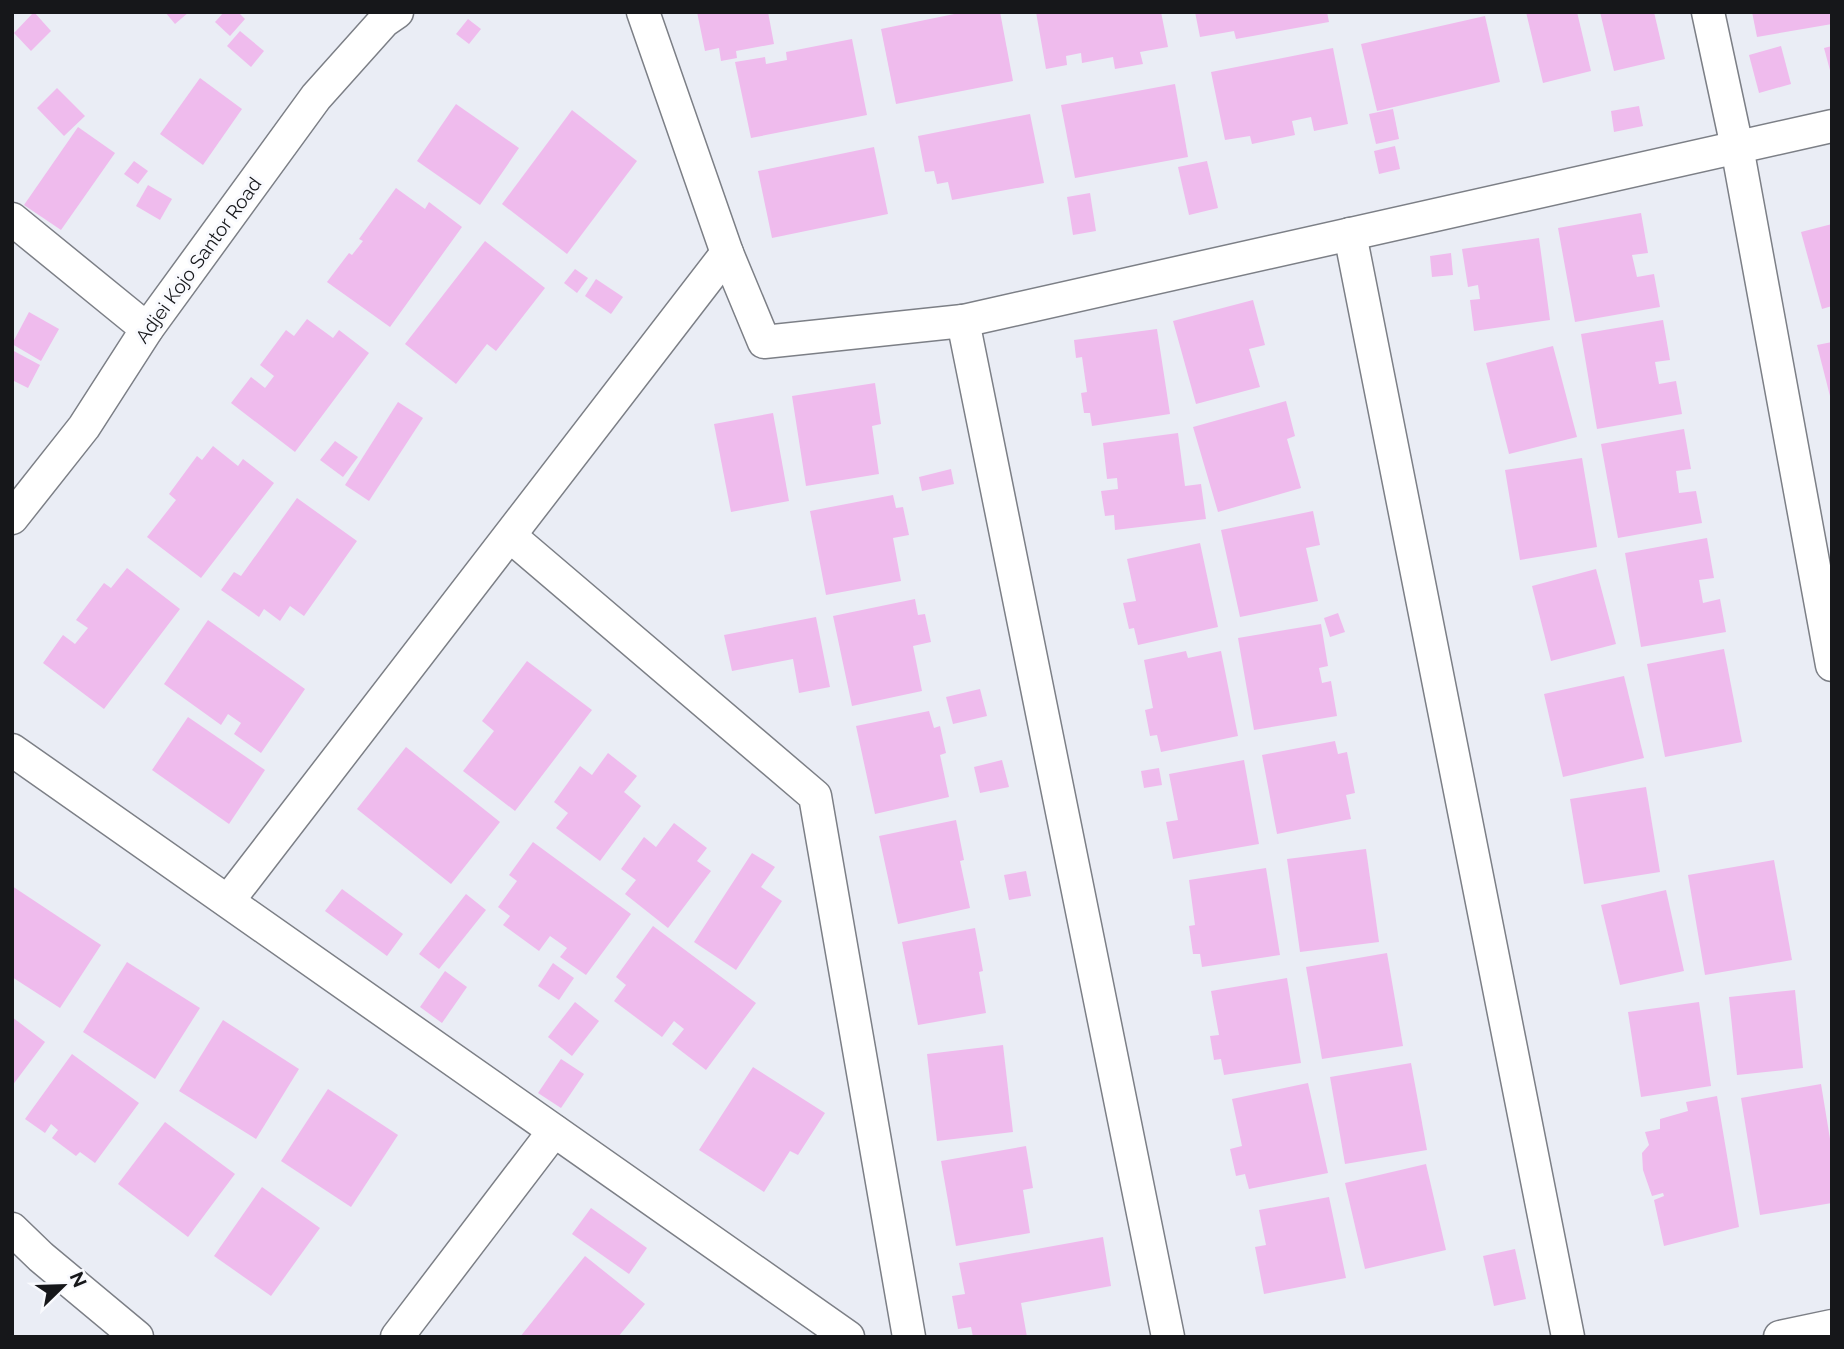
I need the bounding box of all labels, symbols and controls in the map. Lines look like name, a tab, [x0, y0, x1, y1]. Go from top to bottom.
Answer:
street label: Adjei Kojo Santor Road	[131, 173, 265, 347]
north arrow	[28, 1251, 98, 1321]
text: N	[66, 1268, 92, 1290]

